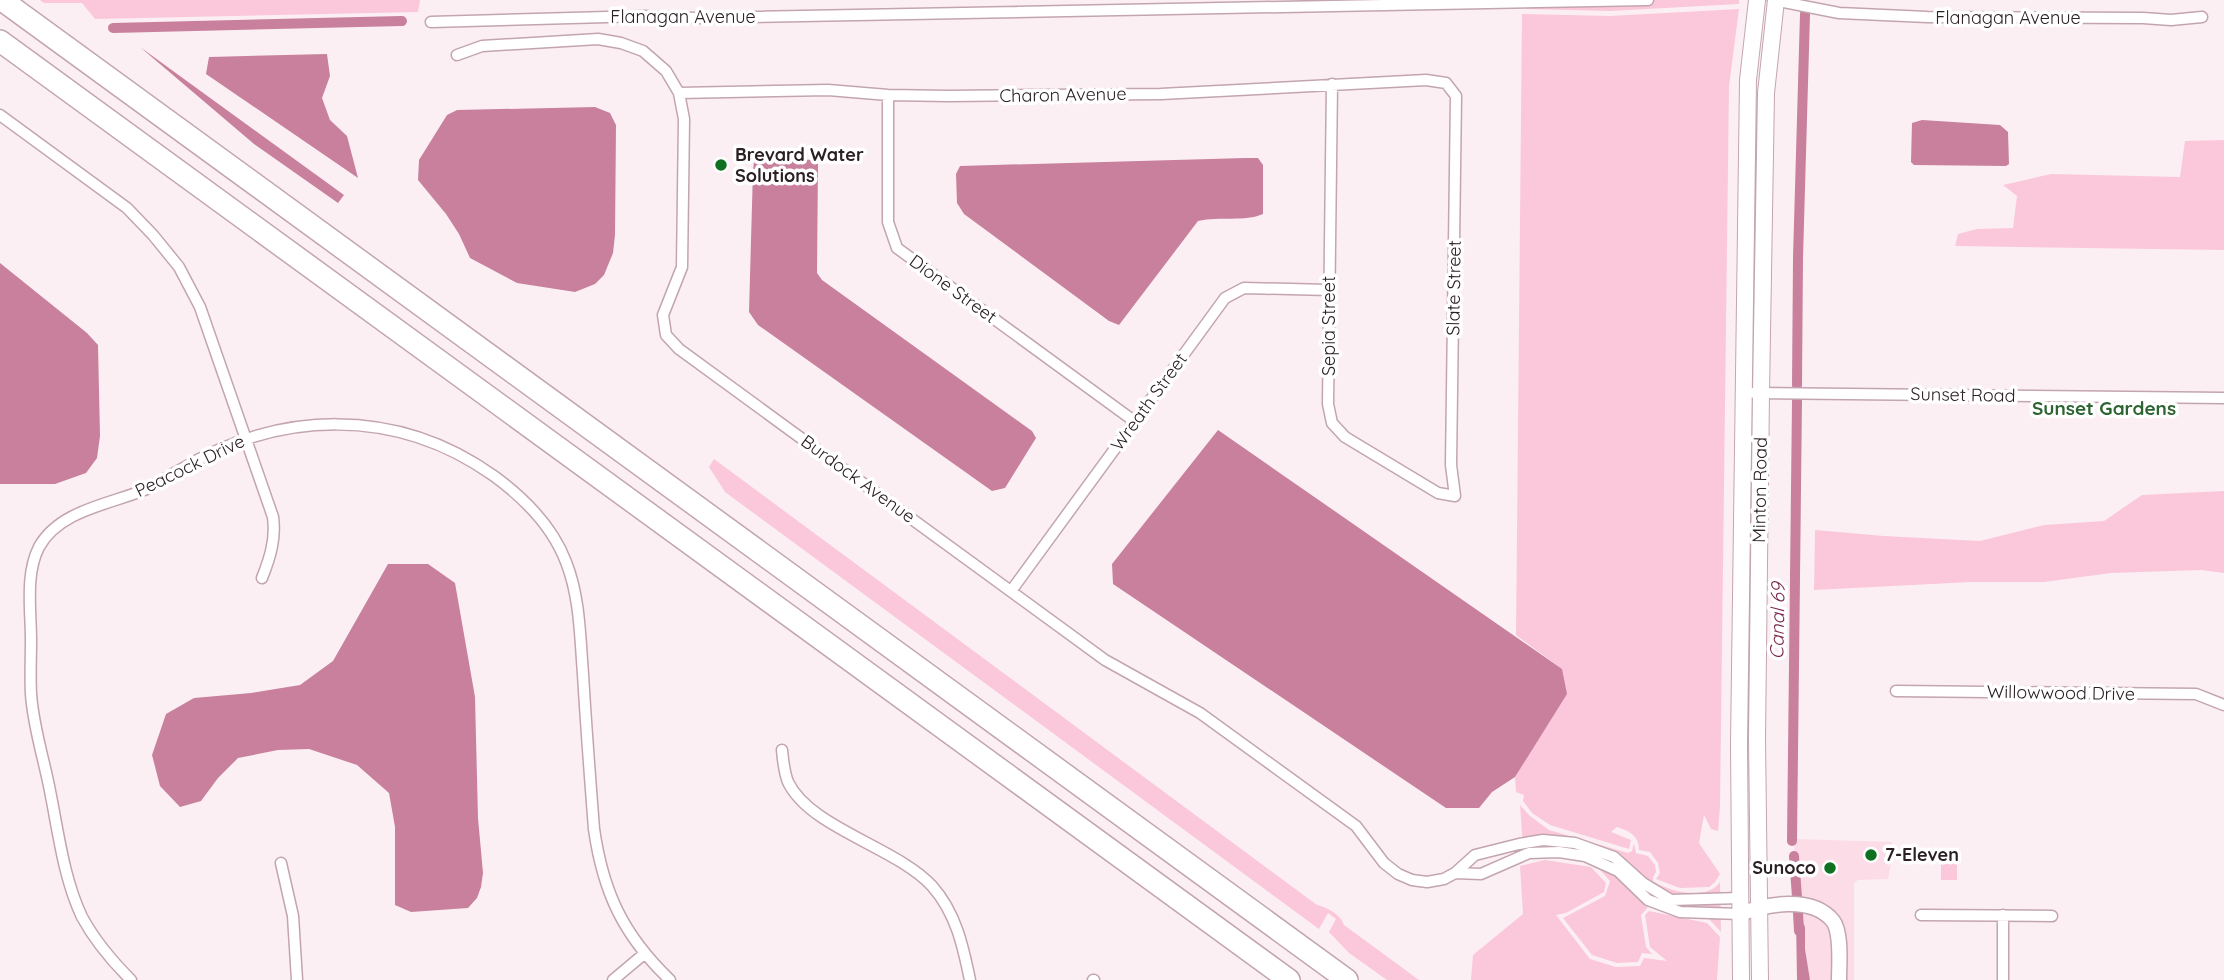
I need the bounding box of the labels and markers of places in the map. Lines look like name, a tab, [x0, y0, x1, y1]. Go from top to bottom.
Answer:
place label: Brevard Water Solutions	[735, 143, 864, 187]
marker: Brevard Water Solutions	[713, 157, 729, 173]
place label: 7-Eleven	[1885, 843, 1959, 866]
marker: 7-Eleven	[1863, 847, 1879, 863]
place label: Sunoco	[1752, 856, 1816, 879]
marker: Sunoco	[1822, 860, 1838, 876]

